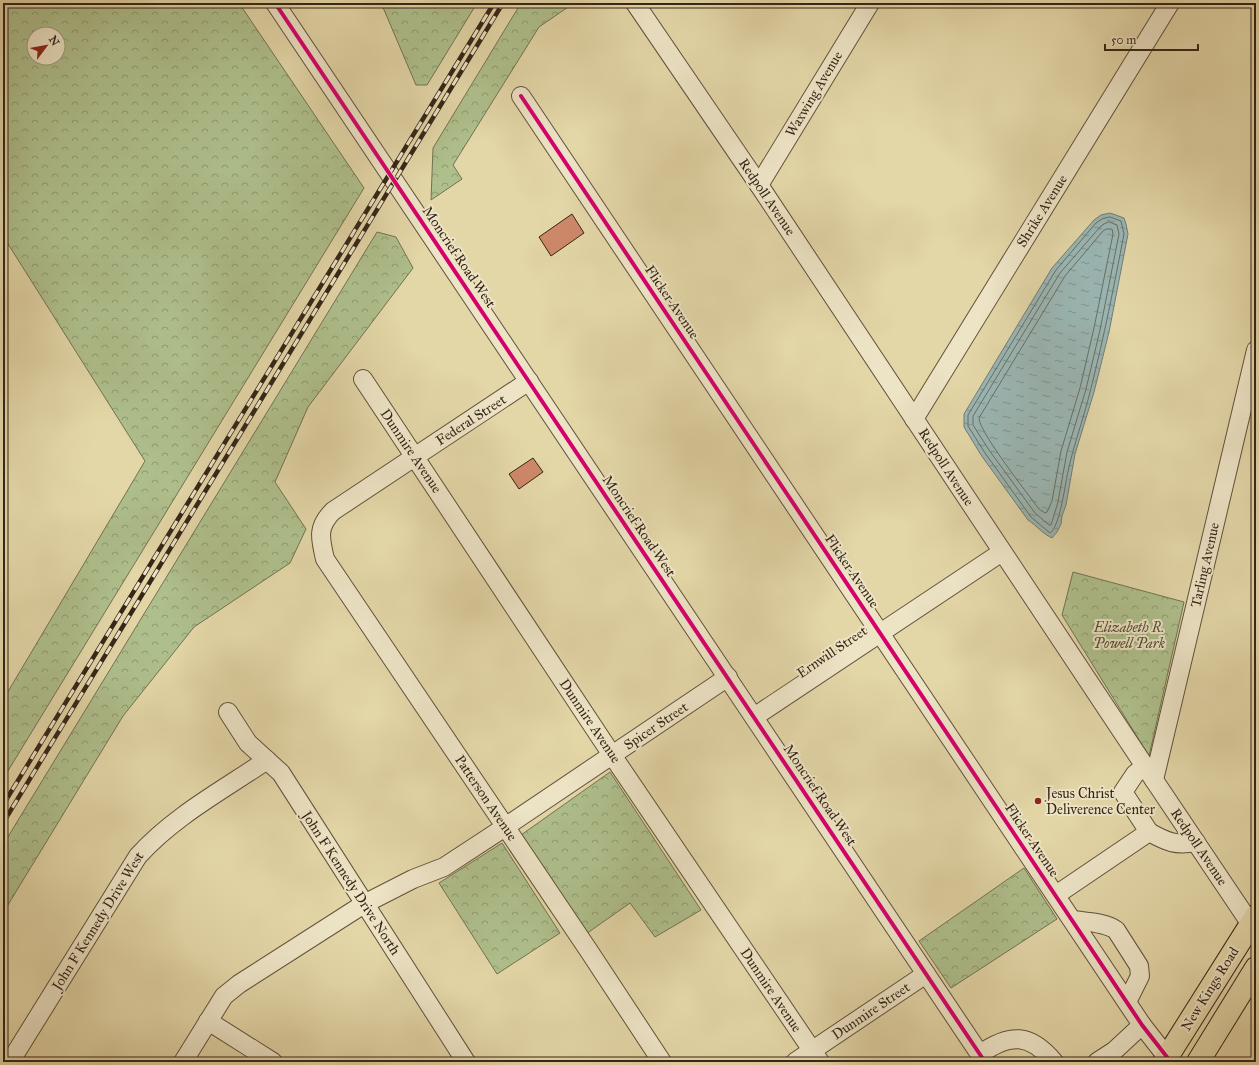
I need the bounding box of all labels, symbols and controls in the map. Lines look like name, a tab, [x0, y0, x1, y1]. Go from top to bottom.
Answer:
north arrow	[26, 26, 66, 66]
scale bar	[1105, 26, 1198, 52]
text: 50 m	[1111, 33, 1136, 47]
text: N	[46, 34, 62, 49]
street label: Waxwing Avenue	[782, 48, 846, 140]
street label: Redpoll Avenue	[735, 155, 799, 239]
street label: Shrike Avenue	[1013, 172, 1071, 250]
street label: Moncrief Road West	[419, 203, 499, 311]
street label: Flicker Avenue	[641, 262, 703, 342]
street label: Federal Street	[433, 391, 509, 449]
street label: Dunmire Avenue	[377, 406, 445, 496]
street label: Redpoll Avenue	[915, 425, 978, 509]
street label: Moncrief Road West	[599, 472, 679, 580]
street label: Tarling Avenue	[1187, 521, 1223, 609]
street label: Flicker Avenue	[821, 531, 883, 611]
park label: Elizabeth R. Powell Park	[1093, 619, 1166, 652]
street label: Ernwill Street	[794, 622, 870, 682]
street label: Dunmire Avenue	[556, 676, 624, 766]
street label: Spicer Street	[621, 698, 691, 754]
street label: Moncrief Road West	[780, 741, 860, 849]
street label: Patterson Avenue	[451, 752, 521, 844]
place label: Jesus Christ Deliverence Center	[1044, 785, 1156, 818]
marker: Jesus Christ Deliverence Center	[1033, 796, 1043, 806]
street label: Flicker Avenue	[1001, 800, 1063, 880]
street label: Redpoll Avenue	[1167, 805, 1231, 889]
street label: John F Kennedy Drive North	[296, 806, 404, 959]
street label: John F Kennedy Drive West	[47, 849, 148, 996]
street label: New Kings Road	[1177, 944, 1243, 1034]
street label: Dunmire Avenue	[737, 945, 805, 1035]
street label: Dunmire Street	[829, 979, 913, 1043]

